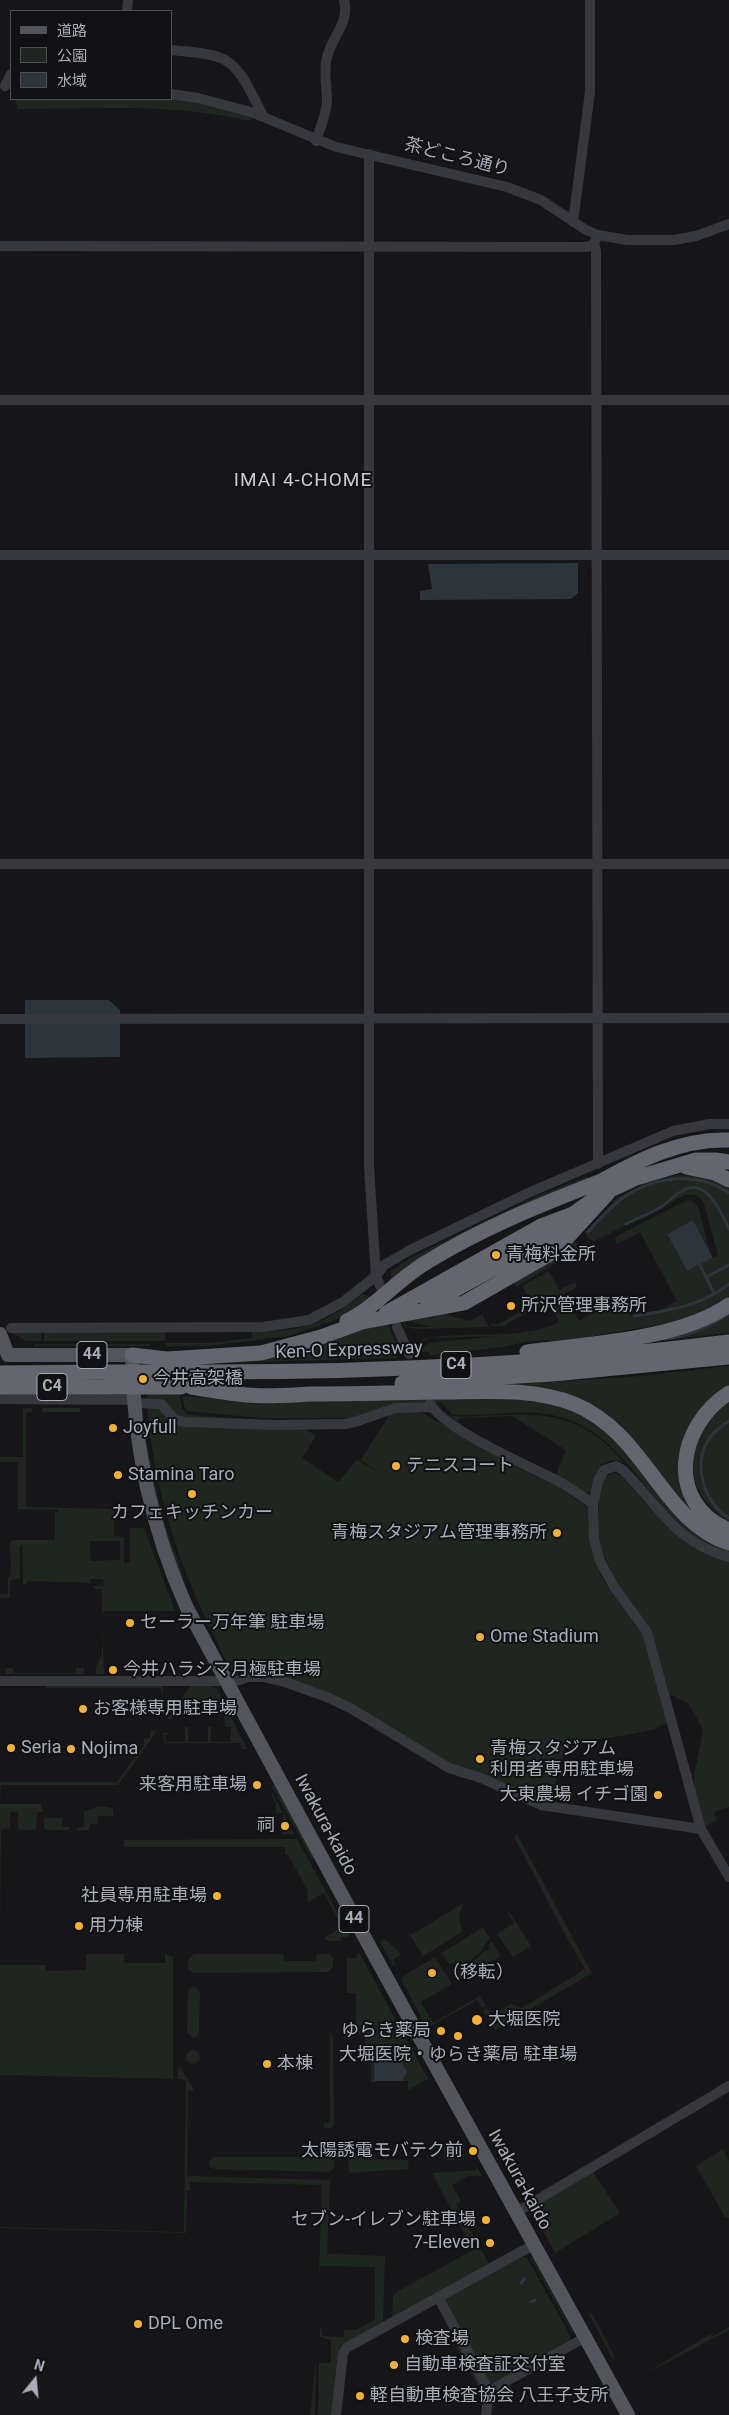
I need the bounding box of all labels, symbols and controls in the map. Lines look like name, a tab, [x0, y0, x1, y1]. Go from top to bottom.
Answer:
legend	[10, 10, 172, 100]
text: 道路	[57, 22, 87, 40]
text: 公園	[57, 47, 87, 65]
text: 水域	[57, 72, 87, 90]
street label: 茶どころ通り	[402, 134, 512, 182]
district label: IMAI 4-CHOME	[232, 470, 374, 492]
place label: 青梅料金所	[506, 1244, 596, 1266]
marker: 青梅料金所	[490, 1249, 502, 1261]
place label: 所沢管理事務所	[521, 1295, 647, 1317]
marker: 所沢管理事務所	[505, 1300, 517, 1312]
street label: Ken-O Expressway	[275, 1338, 423, 1364]
road number: 44	[77, 1342, 107, 1368]
road number: C4	[441, 1352, 471, 1378]
place label: 今井高架橋	[153, 1368, 243, 1390]
marker: 今井高架橋	[137, 1373, 149, 1385]
road number: C4	[37, 1374, 67, 1400]
place label: Joyfull	[123, 1417, 177, 1439]
marker: Joyfull	[107, 1422, 119, 1434]
place label: テニスコート	[406, 1455, 514, 1477]
marker: テニスコート	[390, 1460, 402, 1472]
place label: Stamina Taro	[128, 1464, 234, 1486]
marker: Stamina Taro	[112, 1469, 124, 1481]
marker: カフェキッチンカー	[186, 1488, 198, 1500]
place label: カフェキッチンカー	[111, 1502, 273, 1524]
place label: 青梅スタジアム管理事務所	[331, 1522, 547, 1544]
marker: 青梅スタジアム管理事務所	[551, 1527, 563, 1539]
place label: セーラー万年筆 駐車場	[140, 1612, 324, 1634]
marker: セーラー万年筆 駐車場	[124, 1617, 136, 1629]
place label: Ome Stadium	[490, 1626, 599, 1648]
marker: Ome Stadium	[474, 1631, 486, 1643]
place label: 今井ハラシマ月極駐車場	[123, 1659, 321, 1681]
marker: 今井ハラシマ月極駐車場	[107, 1664, 119, 1676]
place label: お客様専用駐車場	[93, 1698, 237, 1720]
marker: お客様専用駐車場	[77, 1703, 89, 1715]
place label: Seria	[21, 1737, 62, 1759]
place label: Nojima	[81, 1738, 138, 1760]
place label: 青梅スタジアム 利用者専用駐車場	[490, 1738, 634, 1780]
marker: Seria	[5, 1742, 17, 1754]
marker: Nojima	[65, 1743, 77, 1755]
marker: 青梅スタジアム 利用者専用駐車場	[474, 1753, 486, 1765]
street label: Iwakura-kaido	[289, 1771, 361, 1879]
place label: 来客用駐車場	[139, 1774, 247, 1796]
marker: 来客用駐車場	[251, 1779, 263, 1791]
place label: 大東農場 イチゴ園	[500, 1784, 648, 1806]
marker: 大東農場 イチゴ園	[652, 1789, 664, 1801]
place label: 祠	[257, 1815, 275, 1837]
marker: 祠	[279, 1820, 291, 1832]
place label: 社員専用駐車場	[81, 1885, 207, 1907]
marker: 社員専用駐車場	[211, 1890, 223, 1902]
road number: 44	[339, 1906, 369, 1932]
place label: 用力棟	[89, 1915, 143, 1937]
marker: 用力棟	[73, 1920, 85, 1932]
place label: （移転）	[442, 1962, 514, 1984]
marker: （移転）	[426, 1967, 438, 1979]
place label: 大堀医院	[488, 2009, 560, 2031]
marker: 大堀医院	[470, 2013, 484, 2027]
place label: ゆらき薬局	[341, 2020, 431, 2042]
marker: ゆらき薬局	[435, 2025, 447, 2037]
marker: 大堀医院・ゆらき薬局 駐車場	[452, 2030, 464, 2042]
place label: 大堀医院・ゆらき薬局 駐車場	[339, 2044, 577, 2066]
place label: 本棟	[277, 2053, 313, 2075]
marker: 本棟	[261, 2058, 273, 2070]
street label: Iwakura-kaido	[483, 2126, 555, 2234]
place label: 太陽誘電モバテク前	[301, 2140, 463, 2162]
marker: 太陽誘電モバテク前	[467, 2145, 479, 2157]
place label: セブン-イレブン駐車場	[291, 2209, 476, 2231]
marker: セブン-イレブン駐車場	[480, 2214, 492, 2226]
place label: 7-Eleven	[413, 2232, 480, 2254]
marker: 7-Eleven	[484, 2237, 496, 2249]
place label: DPL Ome	[148, 2313, 223, 2335]
marker: DPL Ome	[132, 2318, 144, 2330]
place label: 検査場	[415, 2328, 469, 2350]
marker: 検査場	[399, 2333, 411, 2345]
place label: 自動車検査証交付室	[404, 2354, 566, 2376]
north arrow	[10, 2355, 60, 2405]
text: N	[32, 2357, 46, 2375]
marker: 自動車検査証交付室	[388, 2359, 400, 2371]
place label: 軽自動車検査協会 八王子支所	[370, 2385, 608, 2407]
marker: 軽自動車検査協会 八王子支所	[354, 2390, 366, 2402]

